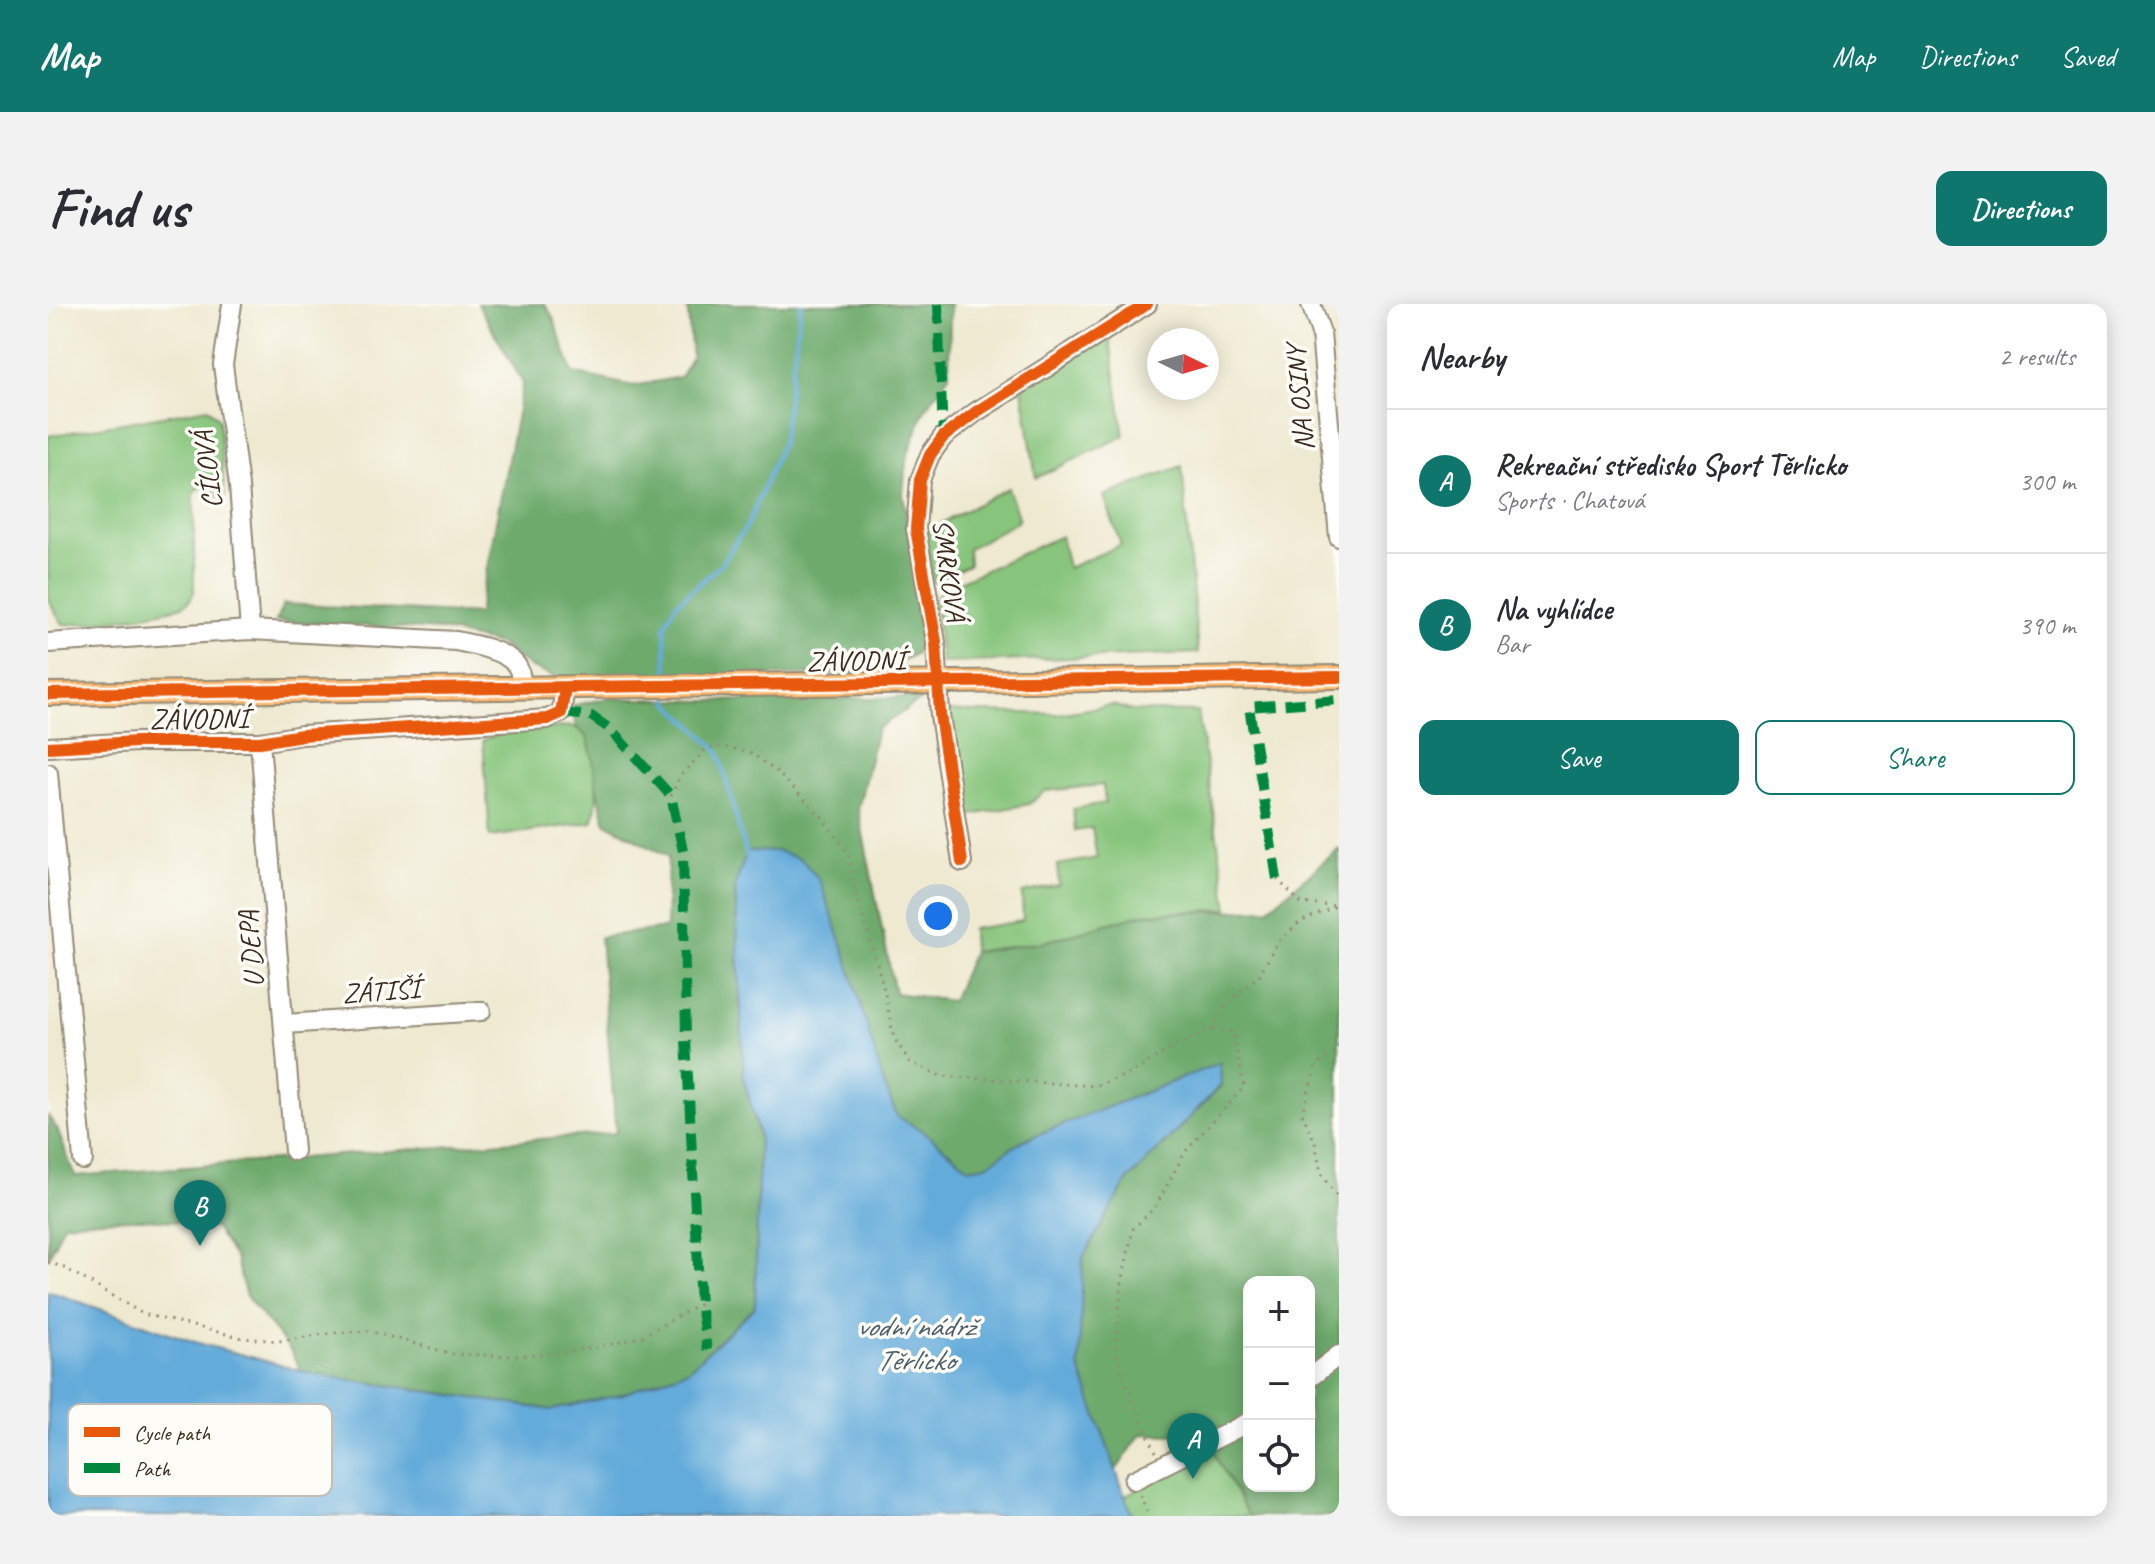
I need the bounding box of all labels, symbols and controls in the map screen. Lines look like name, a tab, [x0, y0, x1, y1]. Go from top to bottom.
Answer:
text: Map	[40, 33, 99, 80]
text: Map	[1832, 39, 1875, 74]
text: Directions	[1919, 39, 2017, 74]
text: Saved	[2061, 39, 2115, 74]
button: Directions	[1936, 171, 2107, 246]
text: Find us	[48, 173, 188, 244]
north arrow	[1147, 328, 1219, 400]
text: Nearby	[1419, 335, 1505, 378]
street label: NA OSINY	[1277, 338, 1322, 452]
text: 2 results	[1999, 340, 2075, 373]
street label: CÍLOVÁ	[185, 426, 230, 510]
text: Rekreační středisko Sport Těrlicko	[1495, 446, 1846, 484]
text: A	[1438, 465, 1452, 498]
text: 300 m	[2019, 465, 2075, 498]
text: Sports · Chatová	[1495, 484, 1644, 517]
street label: SMRKOVÁ	[925, 517, 975, 627]
text: Na vyhlídce	[1495, 590, 1612, 628]
text: B	[1438, 609, 1452, 642]
text: 390 m	[2019, 609, 2075, 642]
text: Bar	[1495, 628, 1529, 661]
street label: ZÁVODNÍ	[806, 642, 911, 679]
street label: ZÁVODNÍ	[150, 701, 254, 736]
button: Save	[1419, 720, 1739, 795]
button: Share	[1755, 720, 2075, 795]
your location	[918, 896, 958, 936]
street label: U DEPA	[230, 908, 271, 989]
street label: ZÁTIŠÍ	[341, 970, 427, 1011]
pin: B	[174, 1180, 226, 1246]
map controls	[1243, 1276, 1315, 1492]
button: +	[1243, 1276, 1315, 1348]
water label: vodní nádrž Těrlicko	[856, 1307, 982, 1379]
button: −	[1243, 1348, 1315, 1420]
legend	[68, 1404, 332, 1496]
pin: A	[1167, 1413, 1219, 1479]
text: Cycle path	[134, 1419, 211, 1447]
button: locate	[1243, 1420, 1315, 1492]
text: Path	[134, 1455, 171, 1483]

